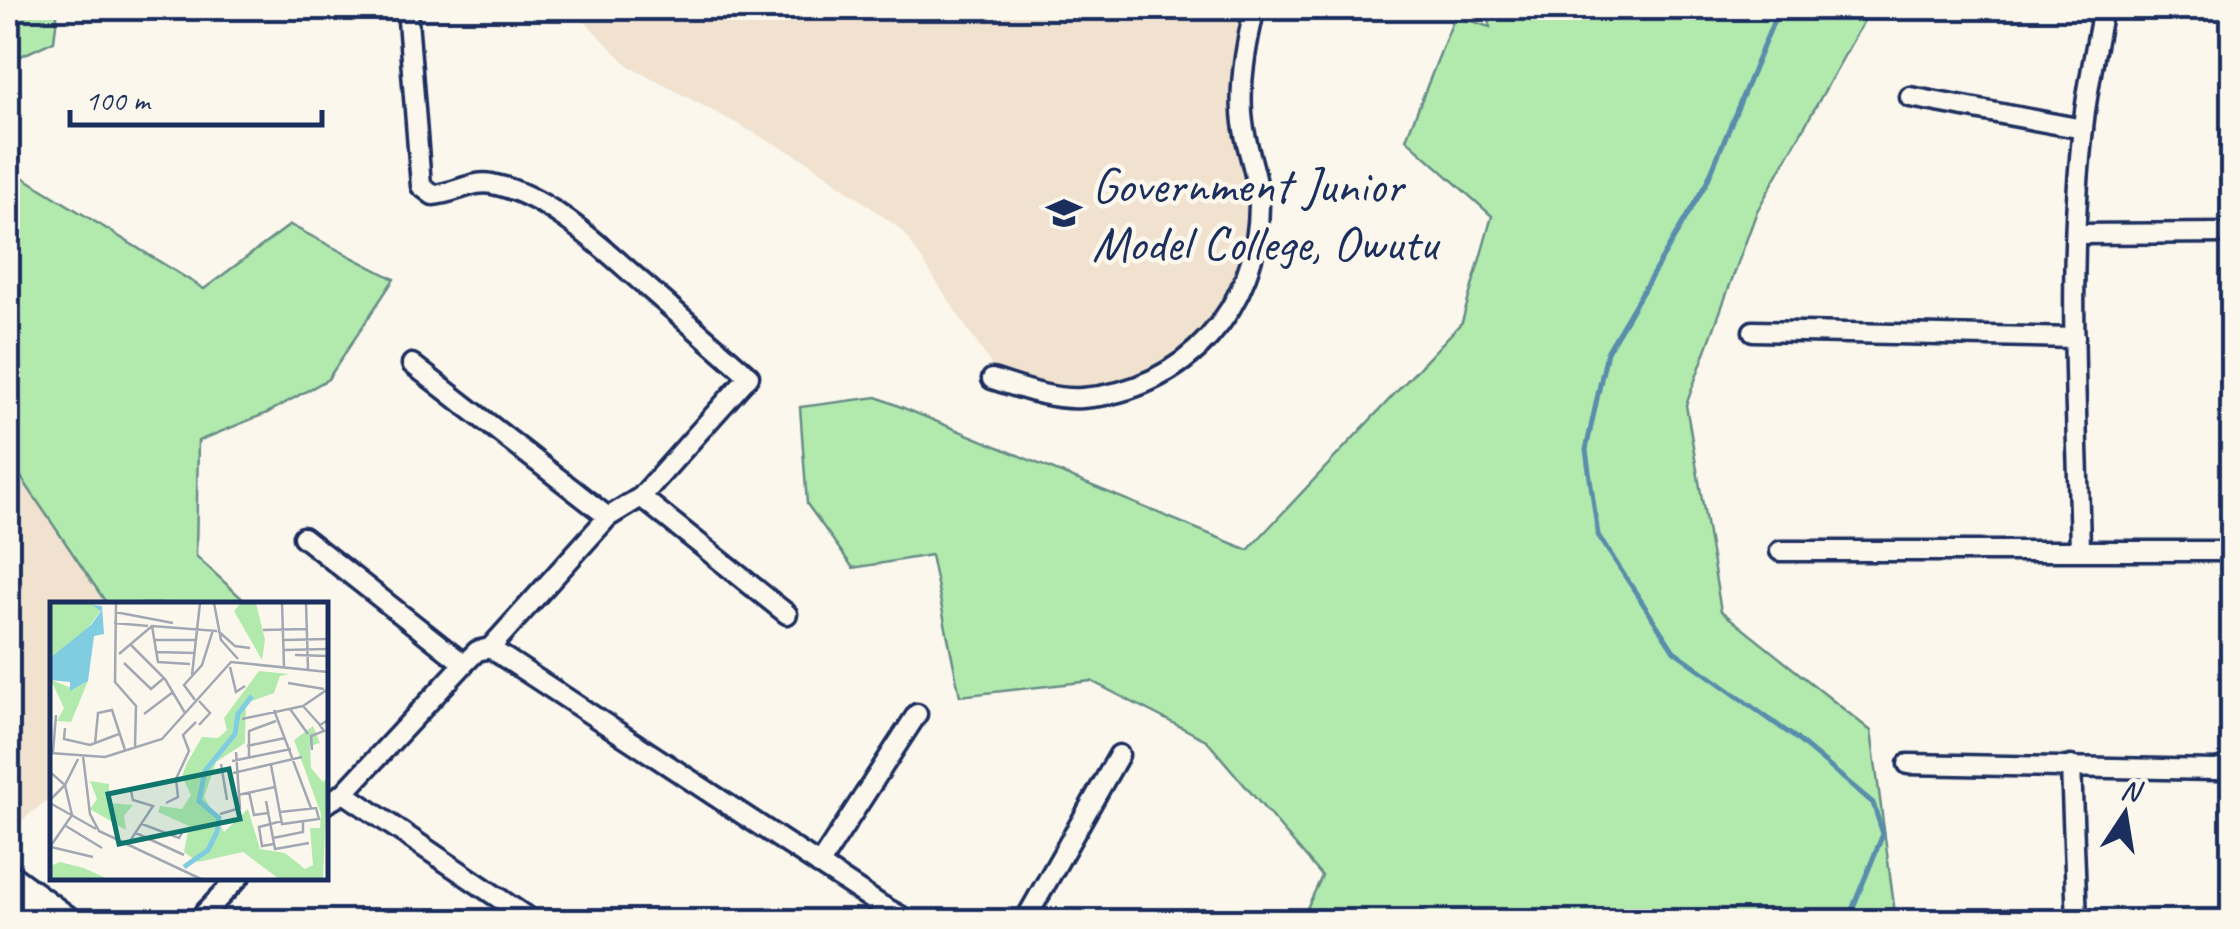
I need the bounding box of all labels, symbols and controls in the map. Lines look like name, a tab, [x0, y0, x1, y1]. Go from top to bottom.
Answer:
scale bar	[70, 65, 322, 127]
text: 100 m	[85, 81, 152, 119]
place label: Government Junior Model College, Owutu	[1092, 154, 1441, 275]
school or university icon: Government Junior Model College, Owutu	[1045, 194, 1083, 232]
inset map	[50, 602, 328, 879]
north arrow	[2075, 764, 2175, 864]
text: N	[2118, 771, 2147, 810]

